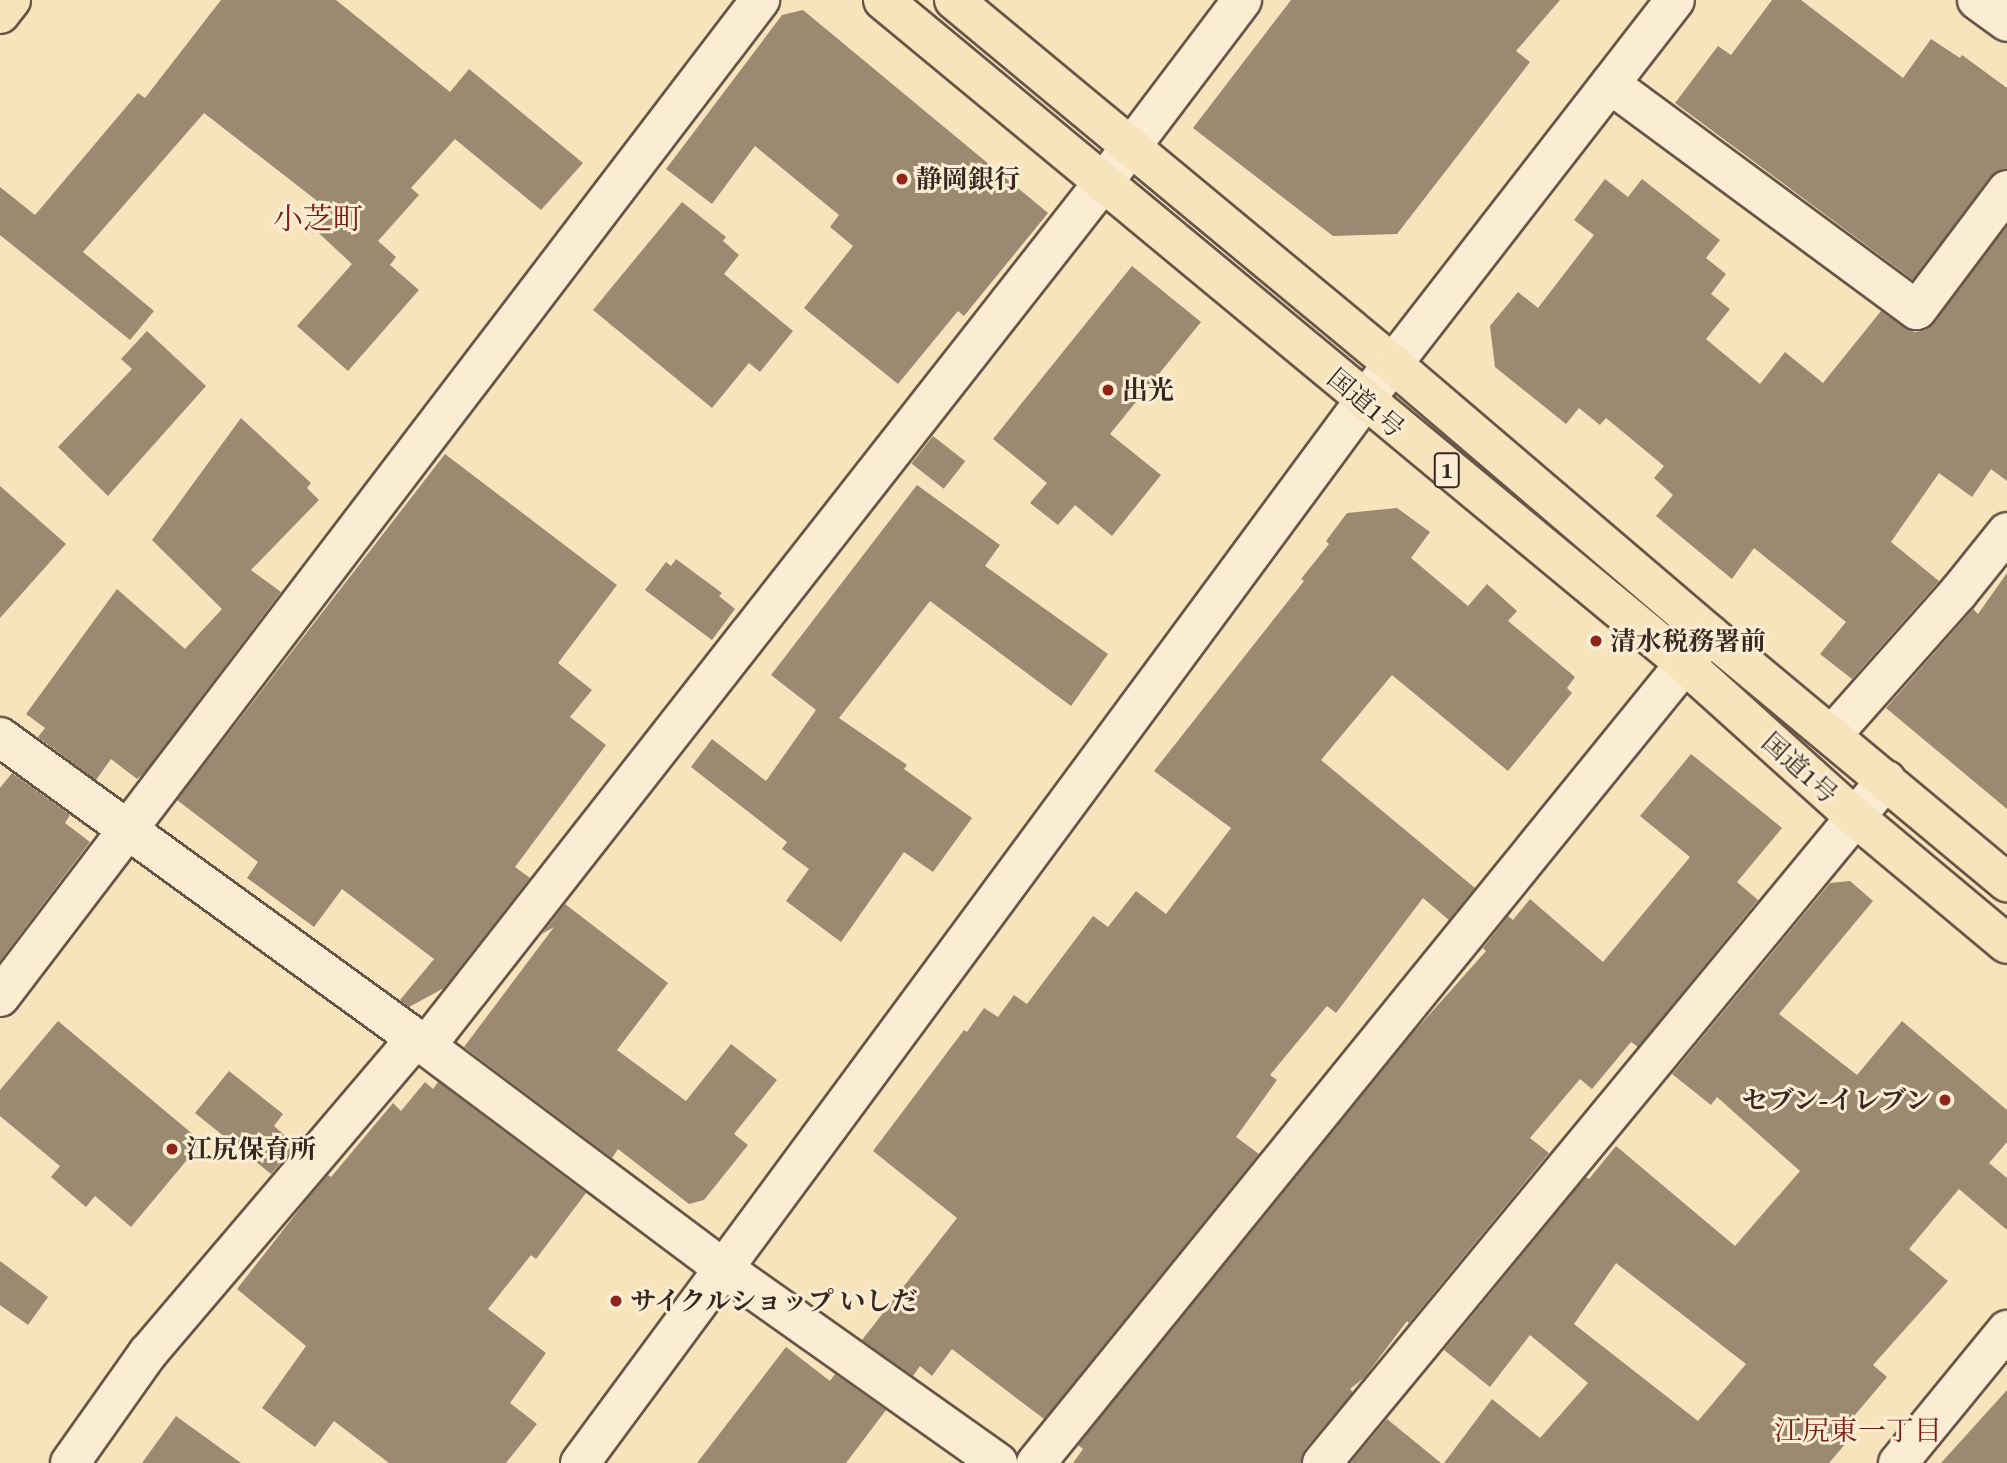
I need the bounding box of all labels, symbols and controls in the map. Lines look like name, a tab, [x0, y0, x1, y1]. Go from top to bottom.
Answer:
place label: 静岡銀行	[916, 163, 1020, 195]
marker: 静岡銀行	[894, 171, 910, 187]
district label: 小芝町	[273, 200, 363, 236]
street label: 国道1号	[1321, 362, 1411, 444]
place label: 出光	[1122, 374, 1174, 406]
marker: 出光	[1100, 382, 1116, 398]
road number: 1	[1433, 449, 1461, 490]
place label: 清水税務署前	[1610, 625, 1766, 657]
marker: 清水税務署前	[1588, 633, 1604, 649]
street label: 国道1号	[1756, 726, 1844, 810]
place label: セブン-イレブン	[1740, 1084, 1931, 1116]
marker: セブン-イレブン	[1937, 1092, 1953, 1108]
place label: 江尻保育所	[186, 1133, 316, 1165]
marker: 江尻保育所	[164, 1141, 180, 1157]
place label: サイクルショップ いしだ	[630, 1285, 922, 1317]
marker: サイクルショップ いしだ	[608, 1293, 624, 1309]
district label: 江尻東一丁目	[1774, 1413, 1942, 1447]

